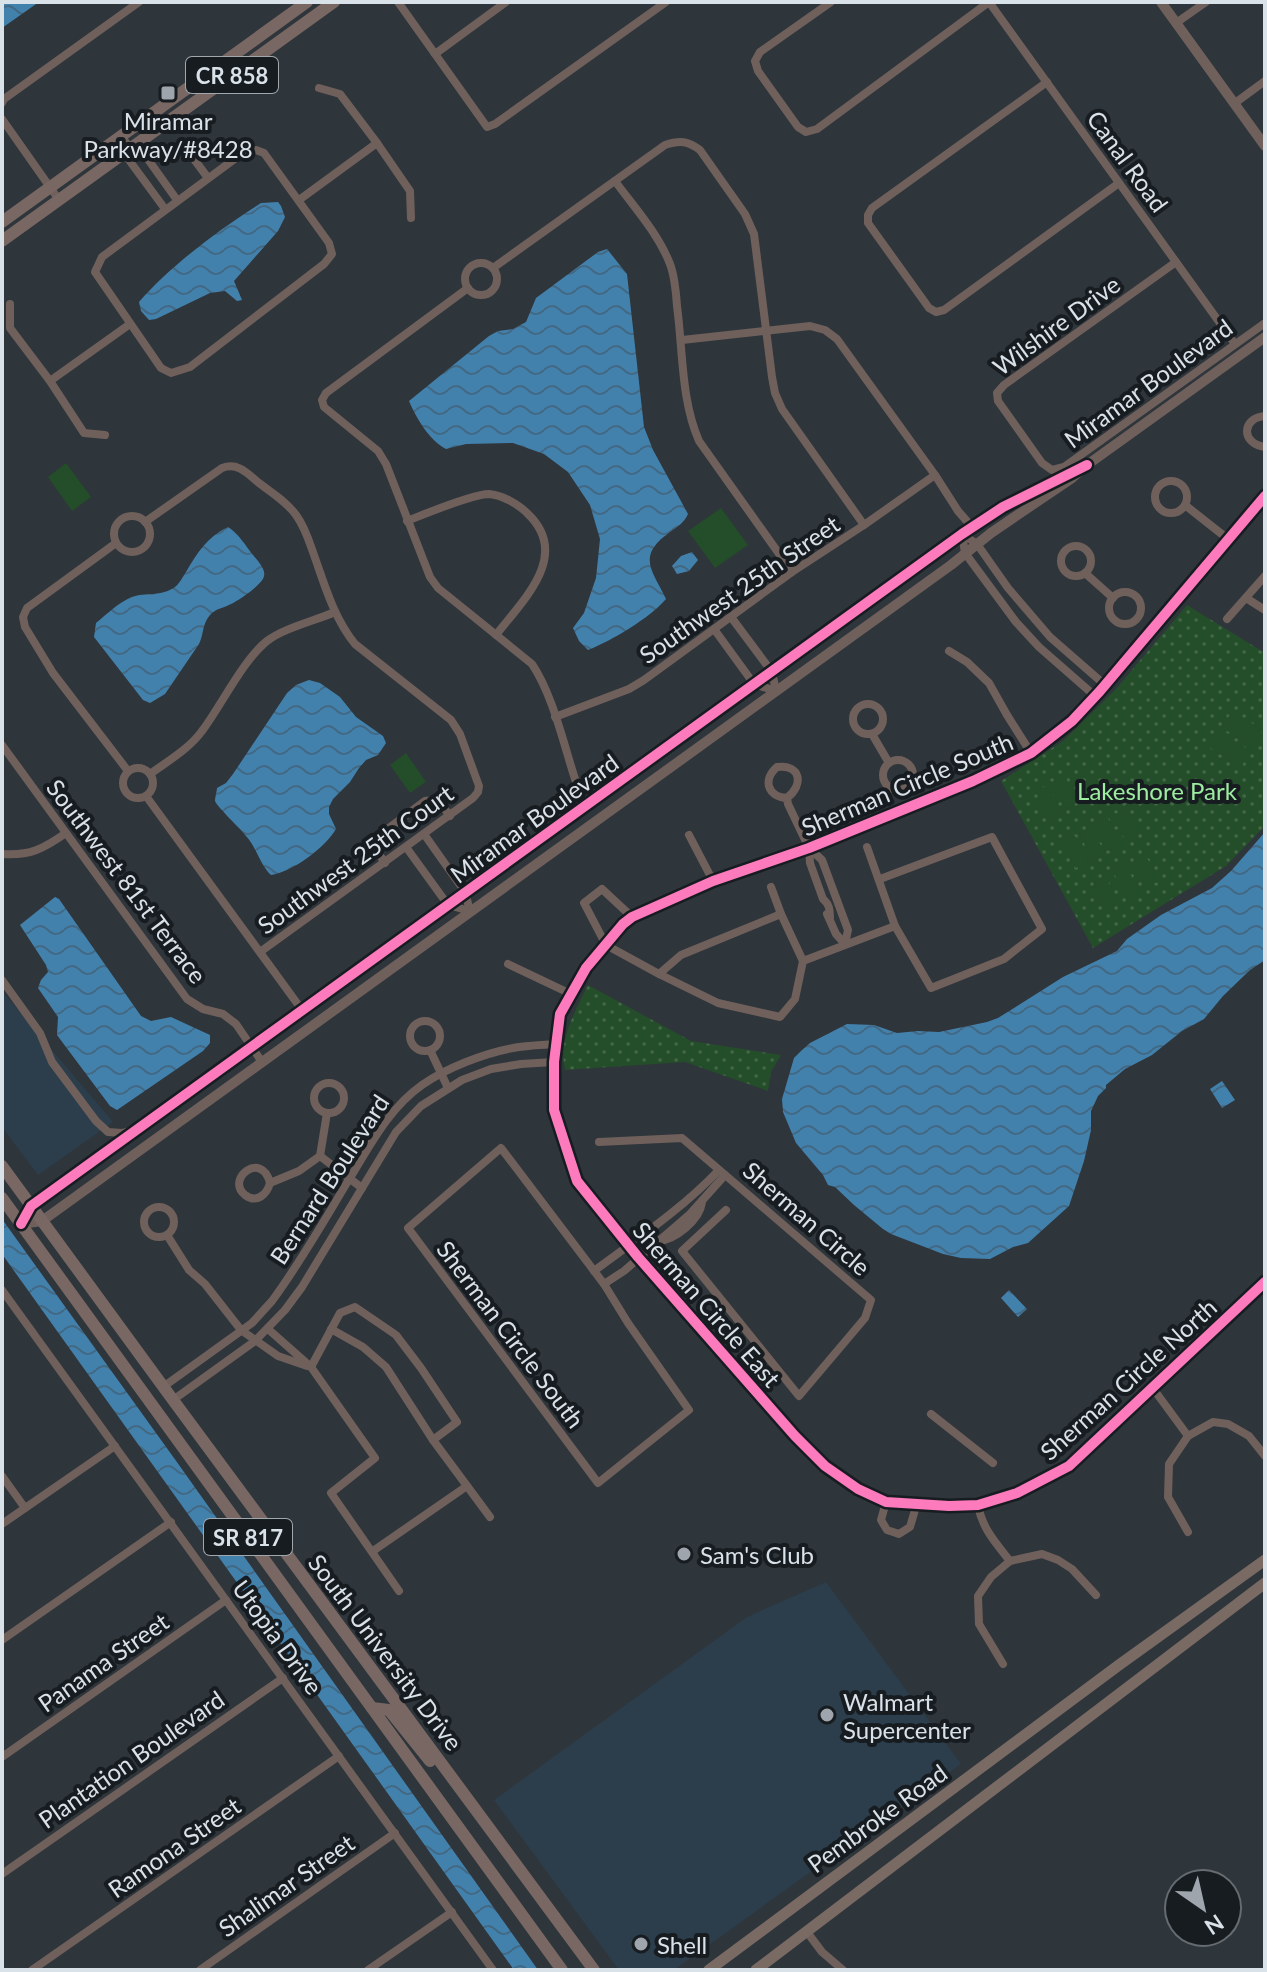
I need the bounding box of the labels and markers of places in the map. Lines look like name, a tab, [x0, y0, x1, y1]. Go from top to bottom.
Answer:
marker: Miramar Parkway/#8428	[159, 84, 177, 102]
place label: Miramar Parkway/#8428	[83, 106, 253, 163]
place label: Sam's Club	[700, 1540, 814, 1569]
marker: Sam's Club	[675, 1545, 693, 1563]
place label: Walmart Supercenter	[843, 1687, 971, 1744]
marker: Walmart Supercenter	[818, 1706, 836, 1724]
place label: Shell	[657, 1930, 707, 1959]
marker: Shell	[632, 1935, 650, 1953]

